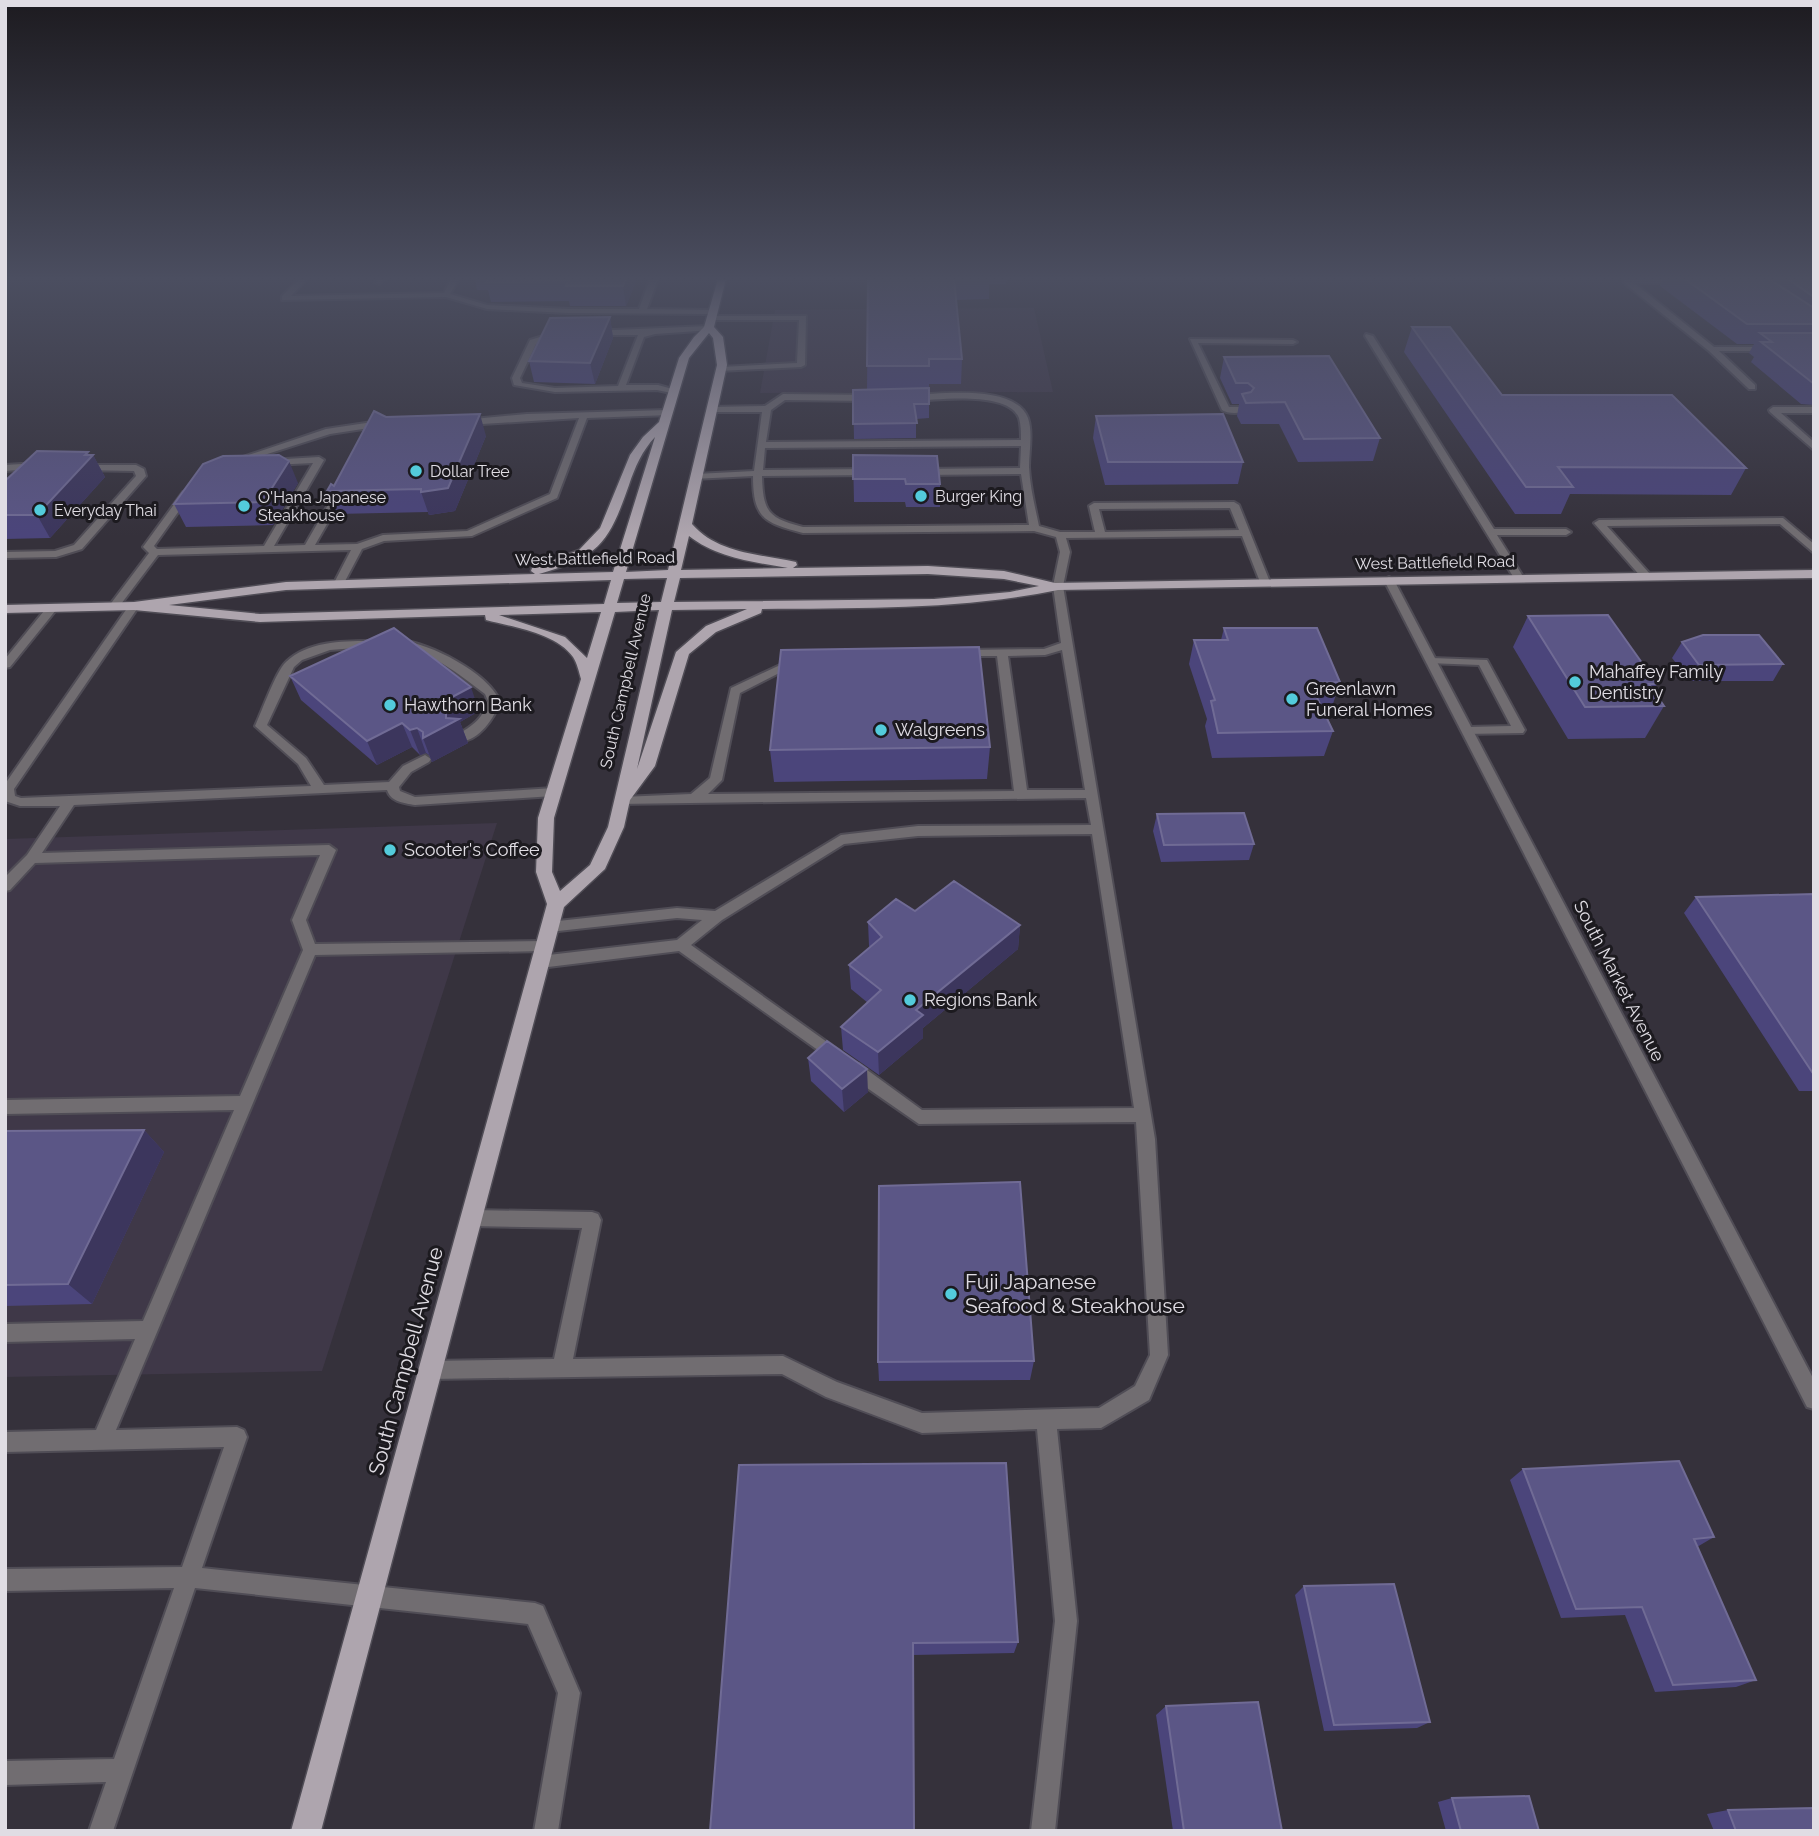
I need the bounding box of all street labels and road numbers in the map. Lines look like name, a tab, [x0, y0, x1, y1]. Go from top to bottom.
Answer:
street label: West Battlefield Road	[515, 548, 675, 569]
street label: West Battlefield Road	[1355, 552, 1515, 573]
street label: South Campbell Avenue	[596, 592, 655, 770]
street label: South Market Avenue	[1570, 897, 1669, 1065]
street label: South Campbell Avenue	[363, 1244, 448, 1478]

